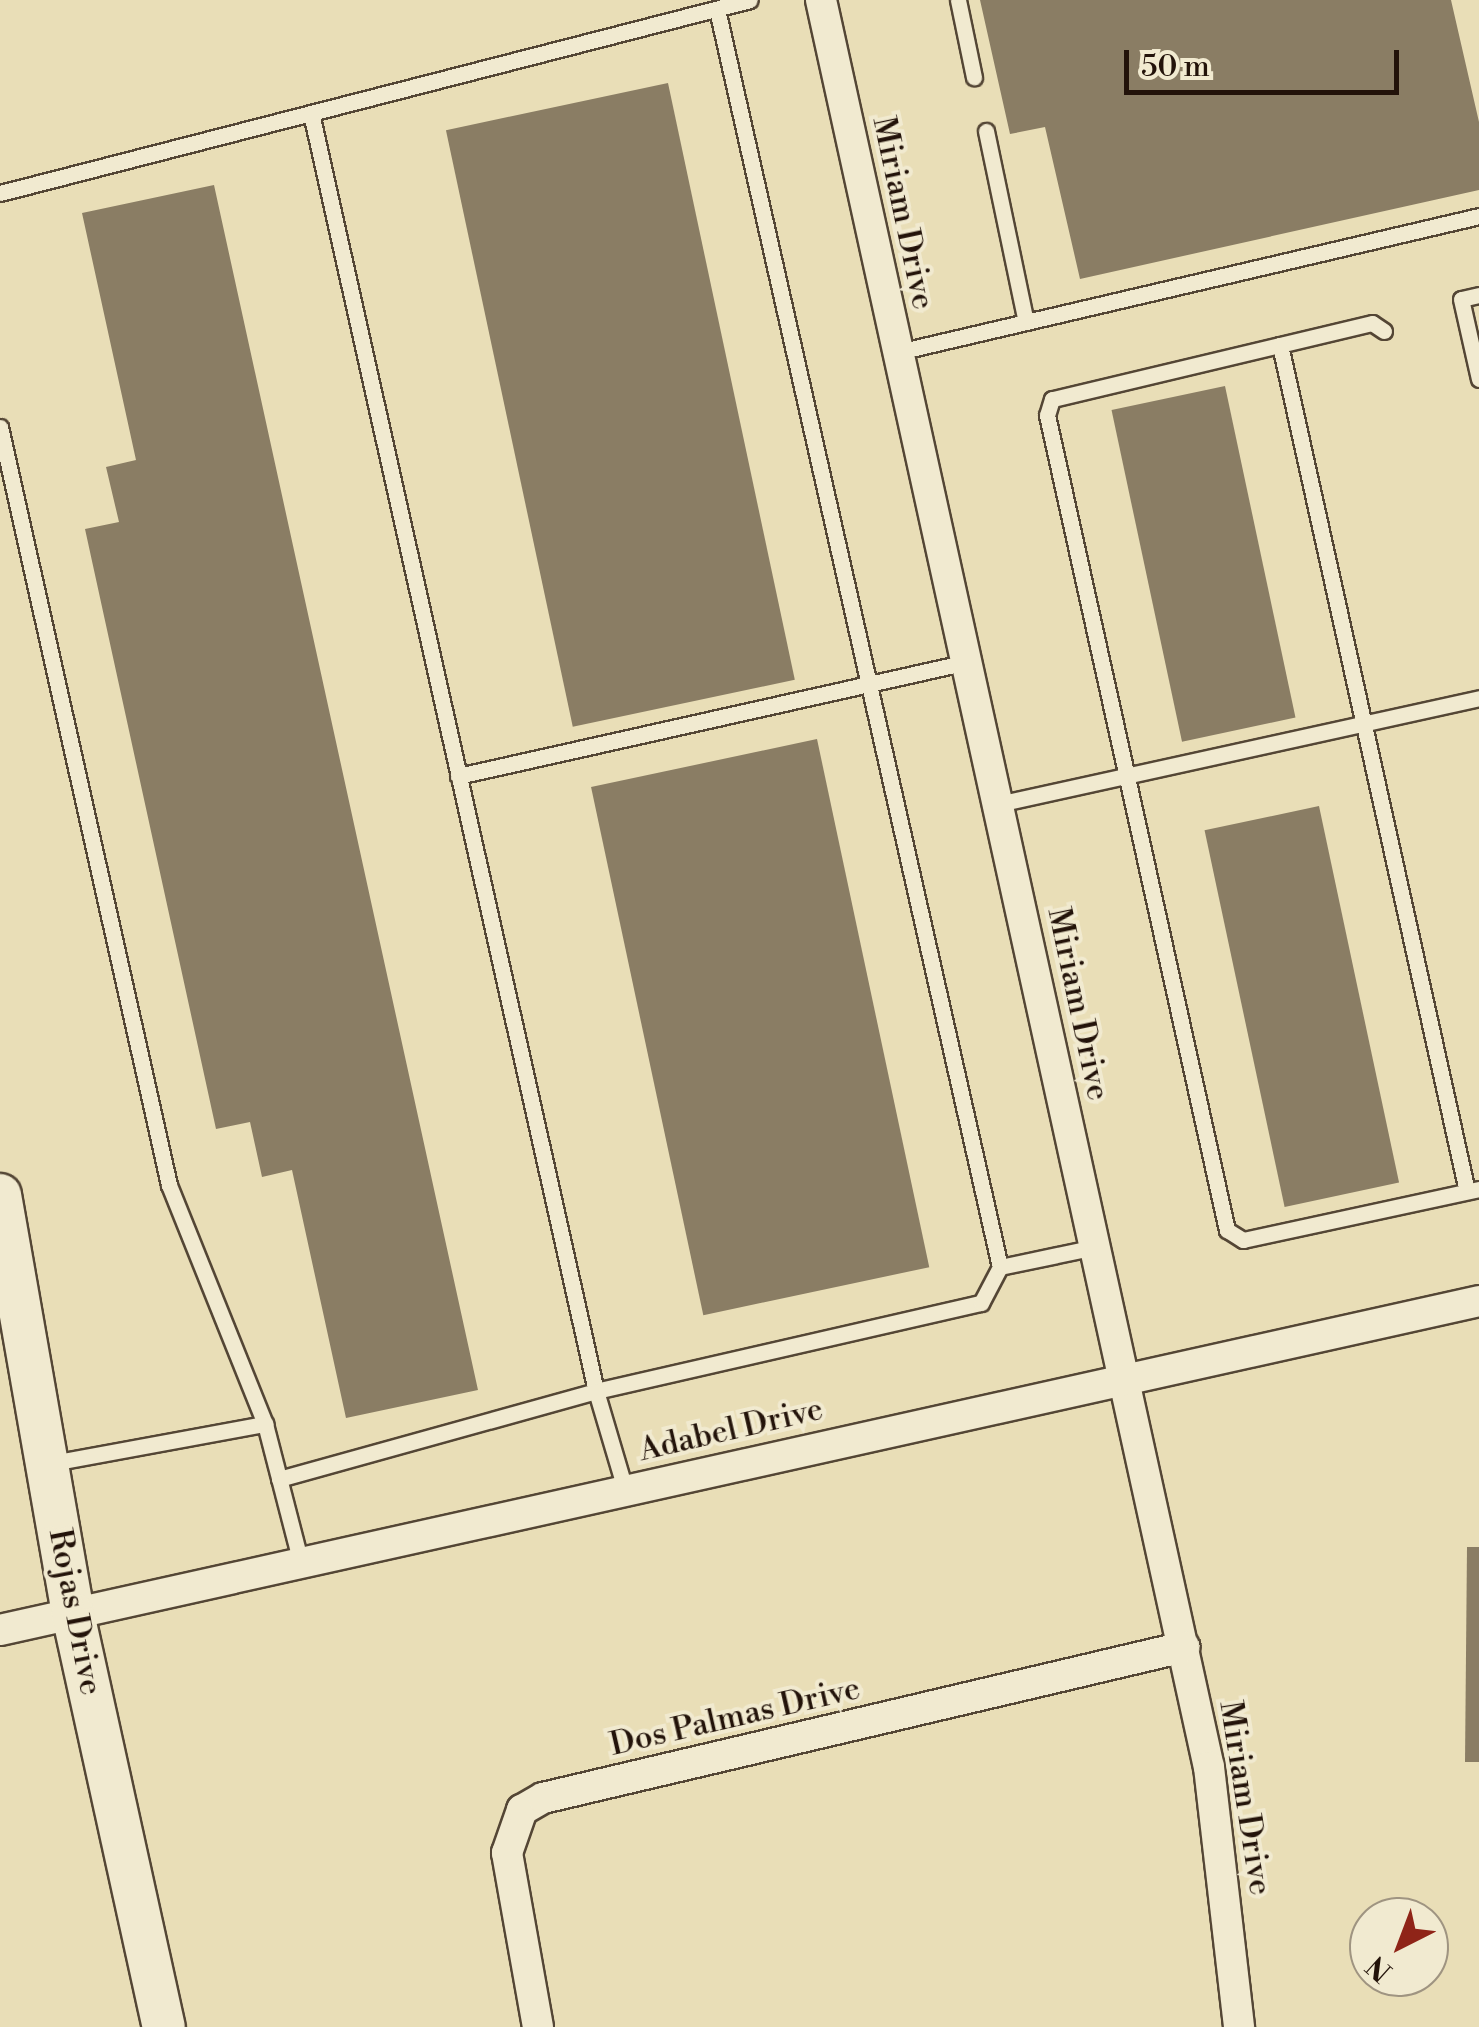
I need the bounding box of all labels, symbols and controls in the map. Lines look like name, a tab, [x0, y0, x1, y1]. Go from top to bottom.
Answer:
scale bar	[1129, 30, 1404, 92]
text: 50 m	[1141, 48, 1210, 86]
street label: Miriam Drive	[864, 113, 942, 313]
street label: Miriam Drive	[1039, 904, 1117, 1104]
street label: Adabel Drive	[635, 1390, 827, 1470]
street label: Rojas Drive	[40, 1526, 110, 1698]
street label: Dos Palmas Drive	[606, 1670, 864, 1764]
street label: Miriam Drive	[1211, 1698, 1279, 1898]
north arrow	[1349, 1897, 1449, 1997]
text: N	[1360, 1948, 1400, 1989]

